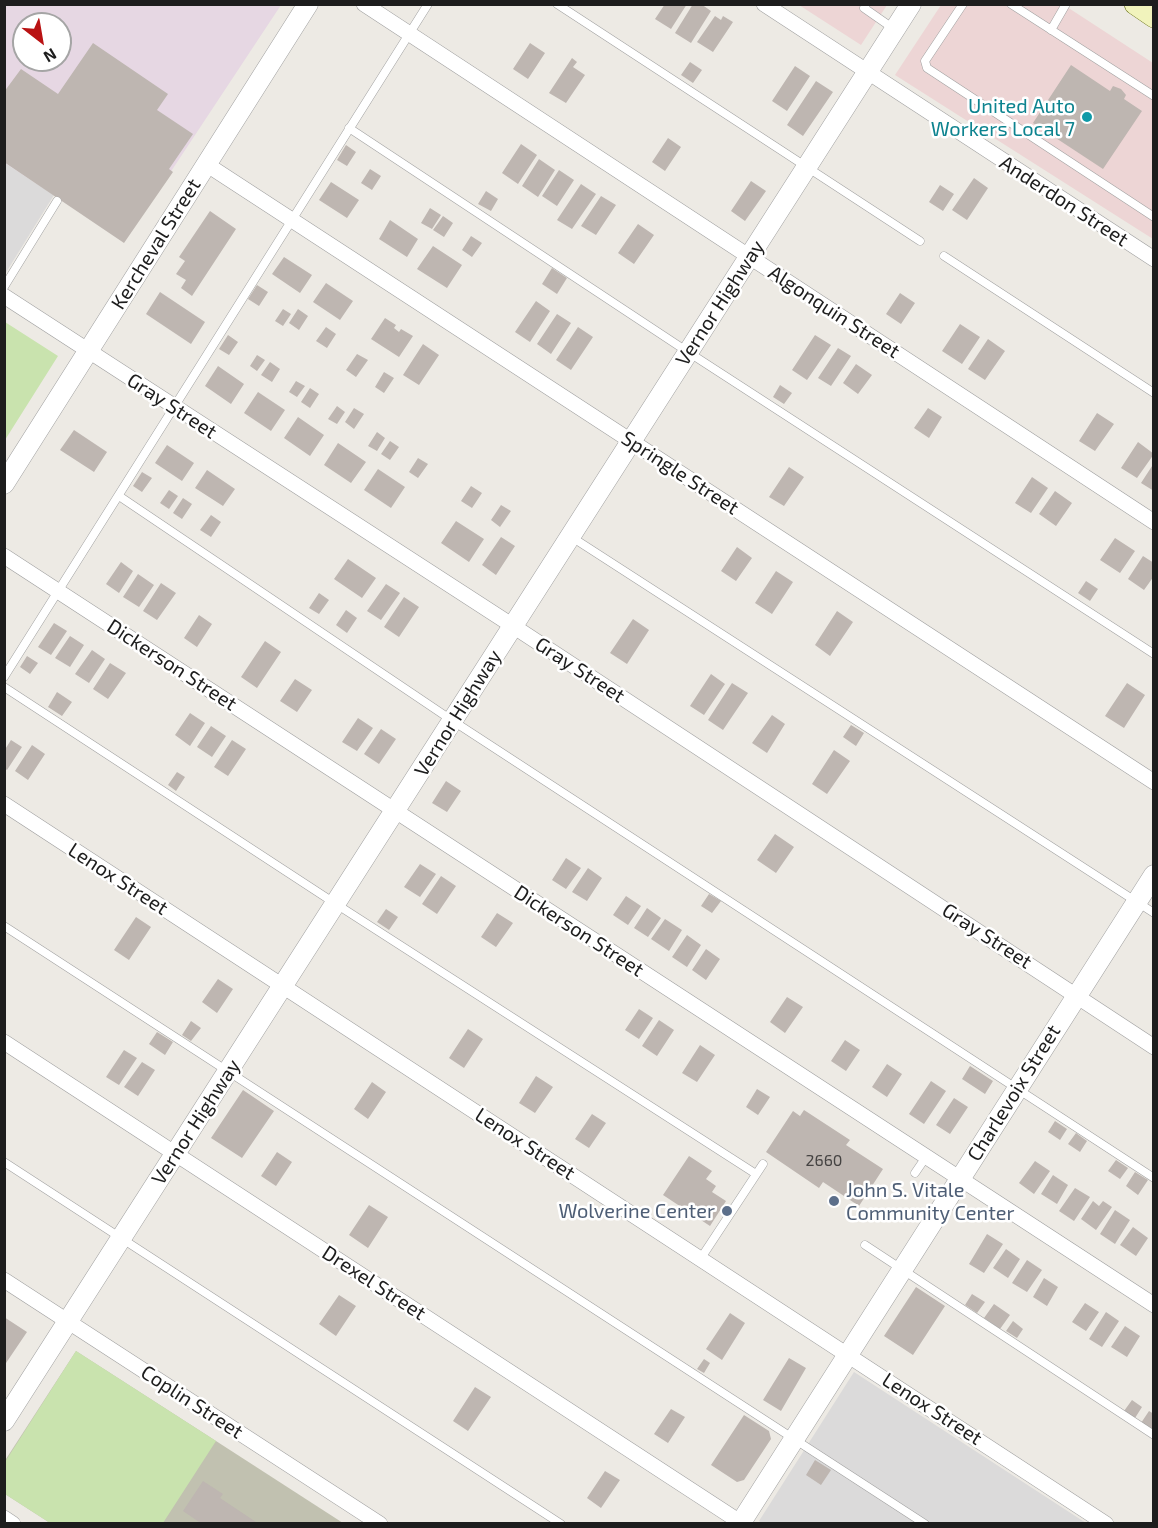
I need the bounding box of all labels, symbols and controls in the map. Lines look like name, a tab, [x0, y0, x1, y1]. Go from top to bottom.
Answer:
north arrow	[12, 12, 72, 72]
text: N	[41, 45, 60, 67]
place label: United Auto Workers Local 7	[931, 94, 1075, 141]
marker: United Auto Workers Local 7	[1080, 110, 1094, 124]
street label: Anderdon Street	[995, 150, 1133, 252]
street label: Kercheval Street	[106, 174, 206, 314]
street label: Vernor Highway	[671, 236, 769, 370]
street label: Algonquin Street	[764, 261, 904, 363]
street label: Gray Street	[123, 368, 221, 444]
street label: Springle Street	[617, 426, 743, 520]
street label: Dickerson Street	[103, 614, 241, 716]
street label: Gray Street	[531, 632, 629, 708]
street label: Vernor Highway	[409, 645, 507, 781]
street label: Lenox Street	[64, 838, 172, 920]
street label: Dickerson Street	[510, 880, 648, 982]
street label: Gray Street	[938, 898, 1036, 974]
street label: Charlevoix Street	[962, 1020, 1066, 1166]
street label: Vernor Highway	[147, 1055, 245, 1189]
street label: Lenox Street	[471, 1103, 579, 1185]
house number: 2660	[806, 1151, 842, 1171]
place label: John S. Vitale Community Center	[846, 1178, 1015, 1225]
marker: John S. Vitale Community Center	[827, 1194, 841, 1208]
place label: Wolverine Center	[558, 1199, 715, 1223]
marker: Wolverine Center	[720, 1204, 734, 1218]
street label: Drexel Street	[318, 1241, 430, 1325]
street label: Coplin Street	[136, 1360, 248, 1444]
street label: Lenox Street	[878, 1368, 986, 1450]

